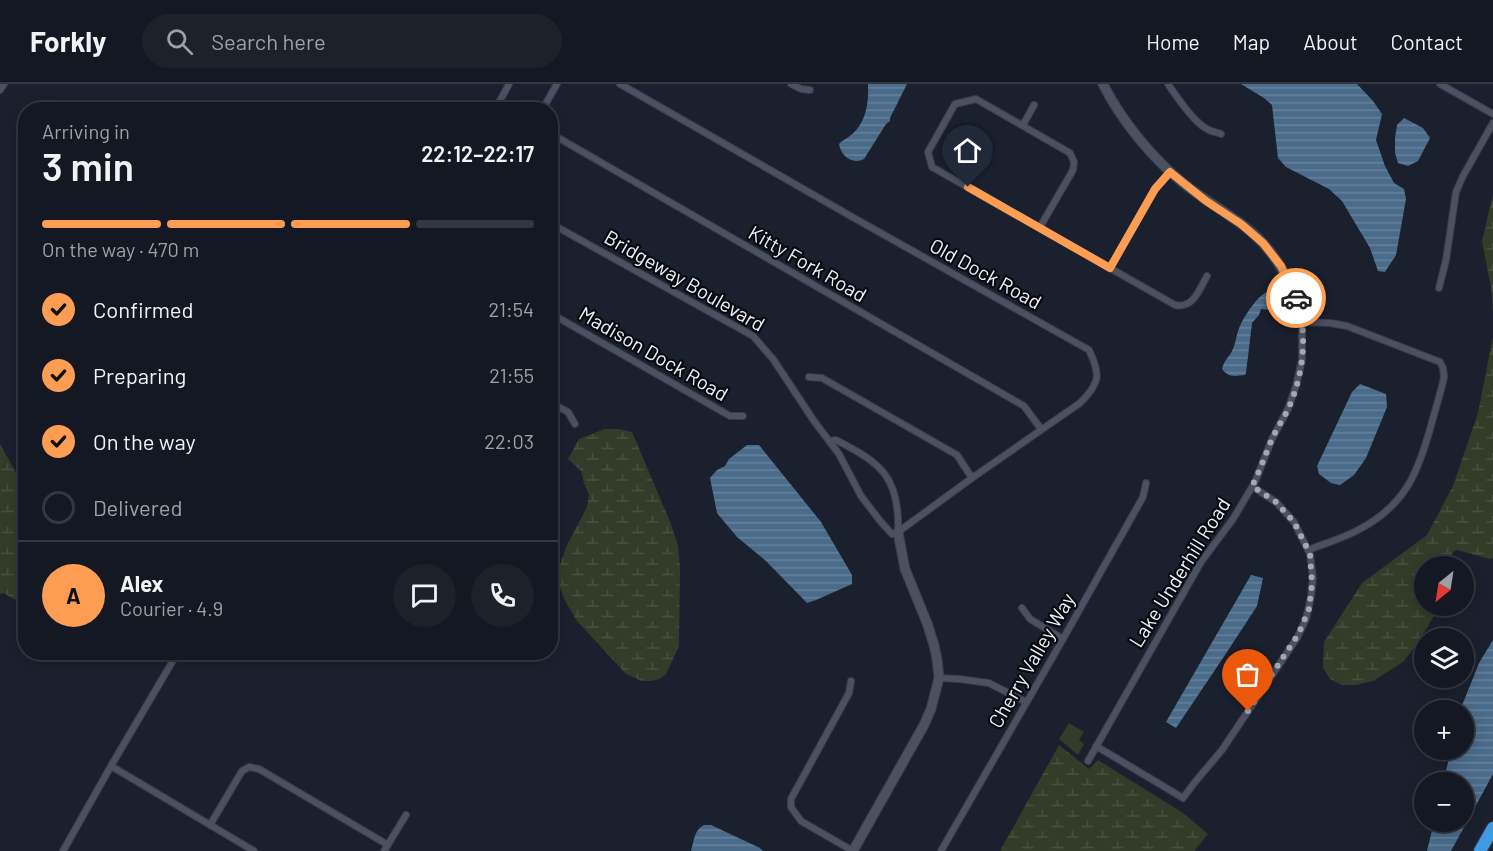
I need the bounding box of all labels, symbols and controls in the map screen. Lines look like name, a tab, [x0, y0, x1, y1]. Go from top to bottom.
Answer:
search box	[142, 14, 562, 68]
text: Forkly	[30, 24, 106, 58]
icon: search	[163, 25, 196, 58]
text: Search here	[211, 28, 326, 54]
text: Home	[1146, 29, 1200, 54]
text: Map	[1233, 29, 1270, 54]
text: About	[1303, 29, 1358, 54]
text: Contact	[1391, 29, 1463, 54]
text: Arriving in	[42, 119, 130, 143]
pin	[942, 125, 993, 187]
icon: home	[951, 134, 984, 167]
text: 22:12–22:17	[421, 140, 534, 166]
text: 3 min	[42, 142, 134, 189]
street label: Kitty Fork Road	[745, 220, 871, 306]
street label: Bridgeway Boulevard	[601, 224, 769, 336]
street label: Old Dock Road	[926, 232, 1046, 314]
text: On the way · 470 m	[42, 237, 199, 261]
courier	[1266, 268, 1326, 328]
icon: car	[1280, 282, 1313, 315]
icon: check	[42, 293, 75, 326]
text: Confirmed	[93, 296, 193, 322]
text: 21:54	[488, 297, 534, 321]
street label: Madison Dock Road	[575, 301, 733, 405]
icon: check	[42, 359, 75, 392]
text: Preparing	[93, 362, 186, 388]
text: 21:55	[489, 363, 534, 387]
icon: check	[42, 425, 75, 458]
text: On the way	[93, 428, 196, 454]
text: 22:03	[484, 429, 534, 453]
street label: Lake Underhill Road	[1123, 493, 1235, 651]
text: Delivered	[93, 494, 182, 520]
north arrow	[1414, 556, 1474, 616]
map controls	[1414, 556, 1474, 832]
button: chat	[393, 564, 456, 627]
button: phone	[471, 564, 534, 627]
text: Alex	[120, 570, 163, 596]
text: A	[66, 582, 81, 608]
street label: Cherry Valley Way	[983, 588, 1079, 732]
text: Courier · 4.9	[120, 596, 223, 620]
button: layers	[1414, 628, 1474, 688]
pin	[1222, 649, 1273, 711]
icon: bag	[1231, 658, 1264, 691]
button: +	[1414, 700, 1474, 760]
button: −	[1414, 772, 1474, 832]

